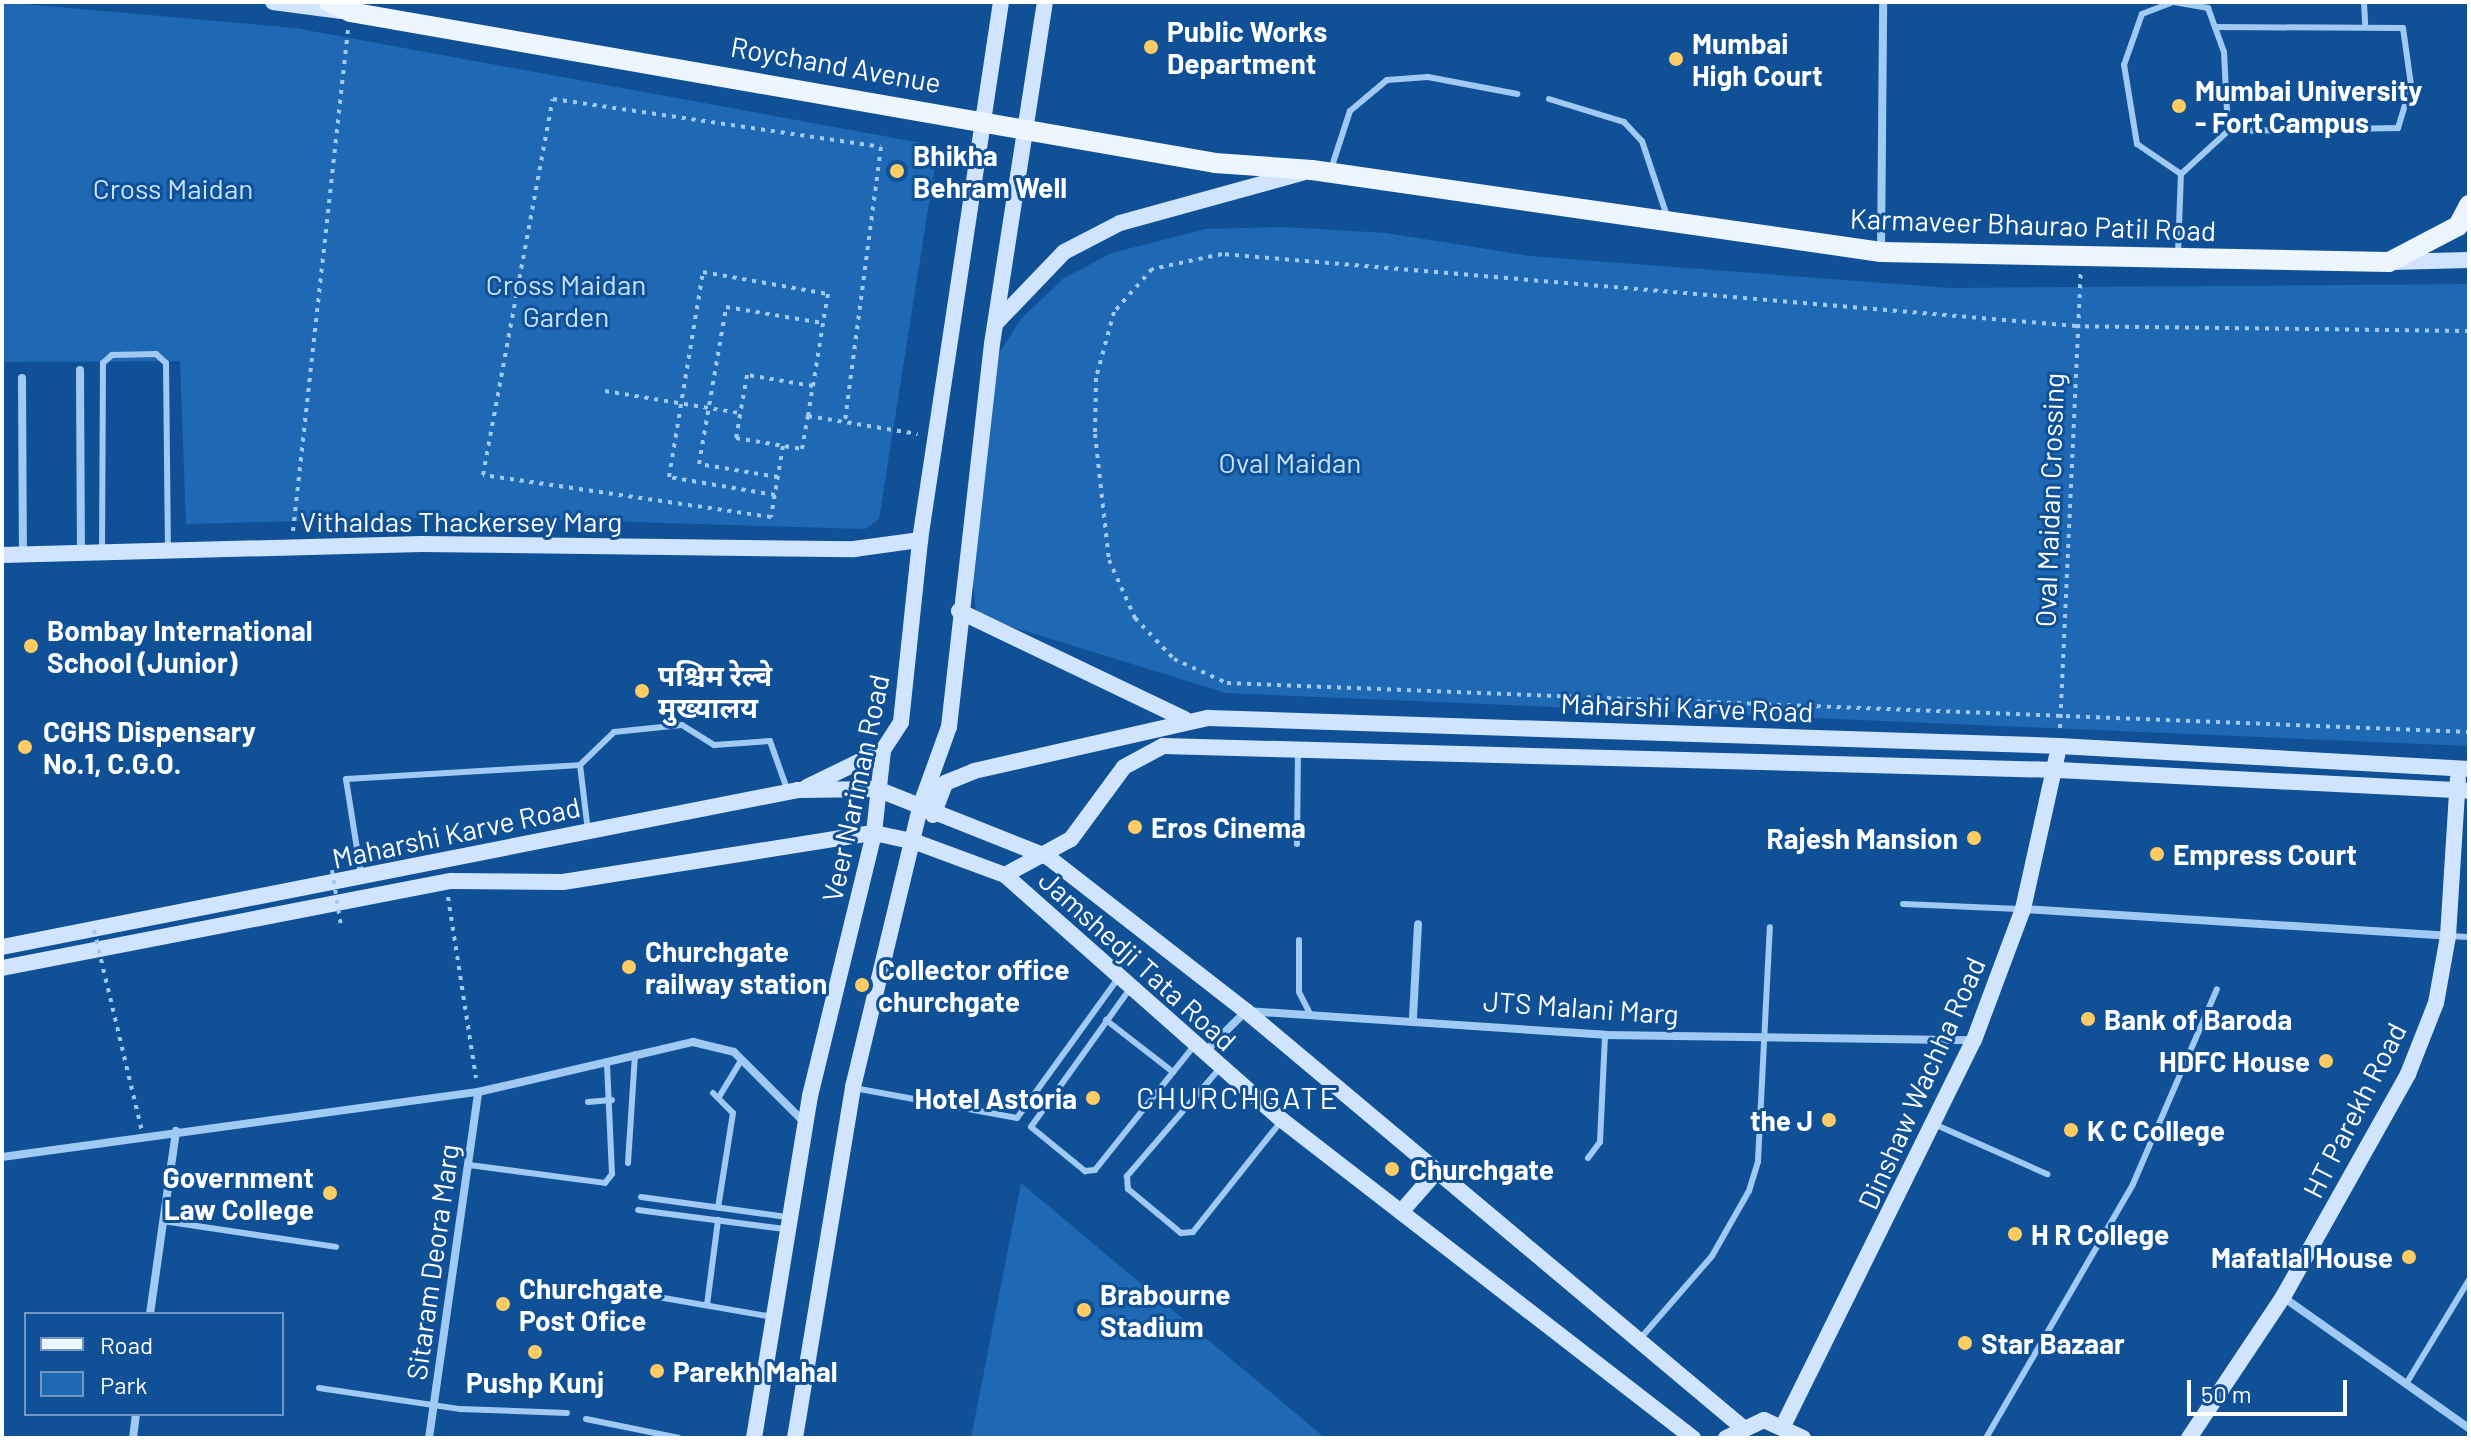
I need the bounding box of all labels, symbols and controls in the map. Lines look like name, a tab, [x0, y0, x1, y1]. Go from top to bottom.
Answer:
place label: Public Works Department	[1167, 14, 1327, 80]
place label: Mumbai High Court	[1692, 26, 1823, 92]
street label: Roychand Avenue	[728, 29, 944, 99]
marker: Public Works Department	[1142, 38, 1160, 56]
marker: Mumbai High Court	[1667, 50, 1685, 68]
place label: Mumbai University - Fort Campus	[2195, 73, 2422, 139]
marker: Mumbai University - Fort Campus	[2170, 97, 2188, 115]
place label: Bhikha Behram Well	[913, 138, 1067, 204]
marker: Bhikha Behram Well	[888, 162, 906, 180]
park label: Cross Maidan	[93, 171, 253, 205]
street label: Karmaveer Bhaurao Patil Road	[1849, 201, 2217, 247]
park label: Cross Maidan Garden	[486, 267, 646, 333]
street label: Oval Maidan Crossing	[2028, 372, 2070, 628]
park label: Oval Maidan	[1219, 445, 1361, 479]
street label: Vithaldas Thackersey Marg	[300, 504, 622, 538]
place label: Bombay International School (Junior)	[47, 613, 312, 679]
marker: Bombay International School (Junior)	[22, 637, 40, 655]
place label: पश्चिम रेल्वे मुख्यालय	[658, 658, 772, 724]
street label: Veer Nariman Road	[815, 671, 895, 905]
marker: पश्चिम रेल्वे मुख्यालय	[633, 682, 651, 700]
street label: Maharshi Karve Road	[1560, 686, 1814, 728]
place label: CGHS Dispensary No.1, C.G.O.	[43, 714, 256, 780]
marker: CGHS Dispensary No.1, C.G.O.	[14, 736, 36, 758]
street label: Maharshi Karve Road	[329, 789, 583, 875]
place label: Eros Cinema	[1151, 810, 1306, 844]
marker: Eros Cinema	[1126, 818, 1144, 836]
place label: Rajesh Mansion	[1767, 821, 1958, 855]
marker: Rajesh Mansion	[1965, 829, 1983, 847]
place label: Empress Court	[2173, 837, 2357, 871]
marker: Empress Court	[2148, 845, 2166, 863]
street label: Jamshedji Tata Road	[1033, 863, 1243, 1057]
place label: Churchgate railway station	[645, 934, 827, 1000]
place label: Collector office churchgate	[878, 952, 1070, 1018]
street label: Dinshaw Wachha Road	[1850, 952, 1992, 1214]
marker: Churchgate railway station	[620, 958, 638, 976]
marker: Collector office churchgate	[853, 976, 871, 994]
street label: JTS Malani Marg	[1482, 983, 1680, 1031]
place label: Bank of Baroda	[2104, 1002, 2292, 1036]
marker: Bank of Baroda	[2079, 1010, 2097, 1028]
street label: HT Parekh Road	[2295, 1017, 2413, 1203]
place label: HDFC House	[2159, 1044, 2310, 1078]
marker: HDFC House	[2317, 1052, 2335, 1070]
district label: CHURCHGATE	[1136, 1079, 1340, 1115]
place label: Hotel Astoria	[915, 1081, 1077, 1115]
marker: Hotel Astoria	[1084, 1089, 1102, 1107]
place label: the J	[1750, 1103, 1813, 1137]
marker: the J	[1820, 1111, 1838, 1129]
place label: K C College	[2087, 1113, 2225, 1147]
marker: K C College	[2062, 1121, 2080, 1139]
street label: Sitaram Deora Marg	[399, 1142, 465, 1382]
place label: Churchgate	[1410, 1152, 1554, 1186]
marker: Churchgate	[1381, 1158, 1403, 1180]
place label: Government Law College	[163, 1160, 314, 1226]
marker: Government Law College	[321, 1184, 339, 1202]
place label: H R College	[2031, 1217, 2169, 1251]
marker: H R College	[2006, 1225, 2024, 1243]
place label: Mafatlal House	[2211, 1240, 2393, 1274]
marker: Mafatlal House	[2400, 1248, 2418, 1266]
place label: Churchgate Post Ofice	[519, 1271, 663, 1337]
place label: Brabourne Stadium	[1100, 1277, 1231, 1343]
marker: Churchgate Post Ofice	[494, 1295, 512, 1313]
marker: Brabourne Stadium	[1075, 1301, 1093, 1319]
legend	[24, 1312, 284, 1416]
place label: Star Bazaar	[1981, 1326, 2125, 1360]
text: Road	[100, 1330, 153, 1359]
marker: Star Bazaar	[1956, 1334, 1974, 1352]
marker: Pushp Kunj	[526, 1343, 544, 1361]
place label: Parekh Mahal	[673, 1354, 838, 1388]
marker: Parekh Mahal	[648, 1362, 666, 1380]
scale bar	[2191, 1364, 2351, 1414]
place label: Pushp Kunj	[466, 1365, 604, 1399]
text: Park	[100, 1370, 147, 1399]
text: 50 m	[2201, 1379, 2252, 1408]

